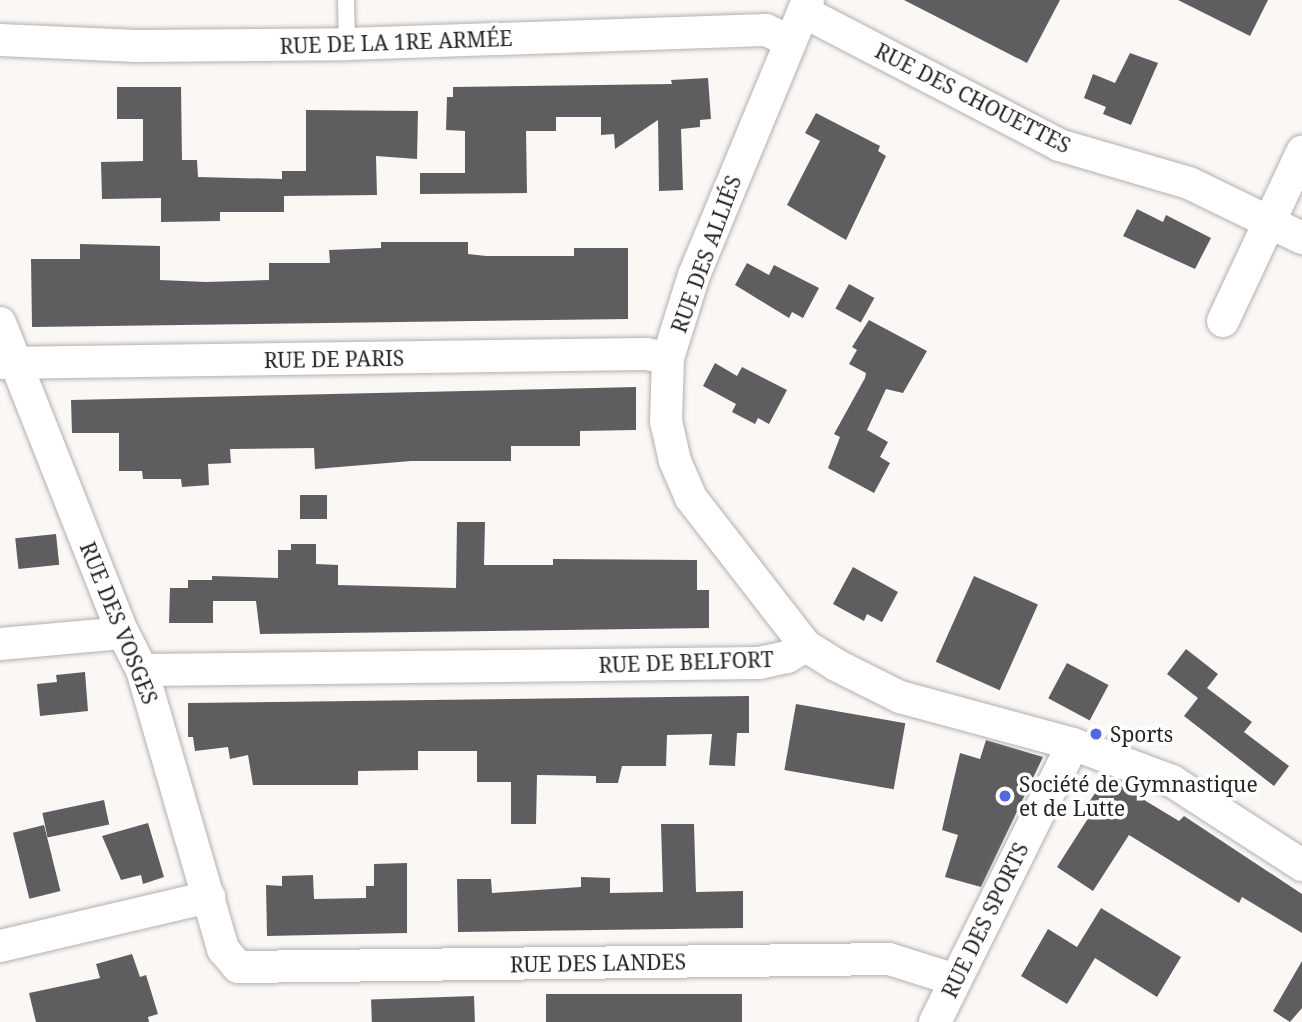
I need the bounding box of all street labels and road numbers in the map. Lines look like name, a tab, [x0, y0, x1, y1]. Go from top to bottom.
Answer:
street label: RUE DE LA 1RE ARMÉE	[279, 25, 513, 59]
street label: RUE DES CHOUETTES	[871, 38, 1075, 158]
street label: RUE DES ALLIÉS	[666, 172, 746, 336]
street label: RUE DE PARIS	[264, 345, 404, 373]
street label: RUE DES VOSGES	[75, 538, 163, 708]
street label: RUE DE BELFORT	[598, 646, 774, 678]
street label: RUE DES SPORTS	[936, 838, 1034, 1002]
street label: RUE DES LANDES	[510, 949, 686, 977]

